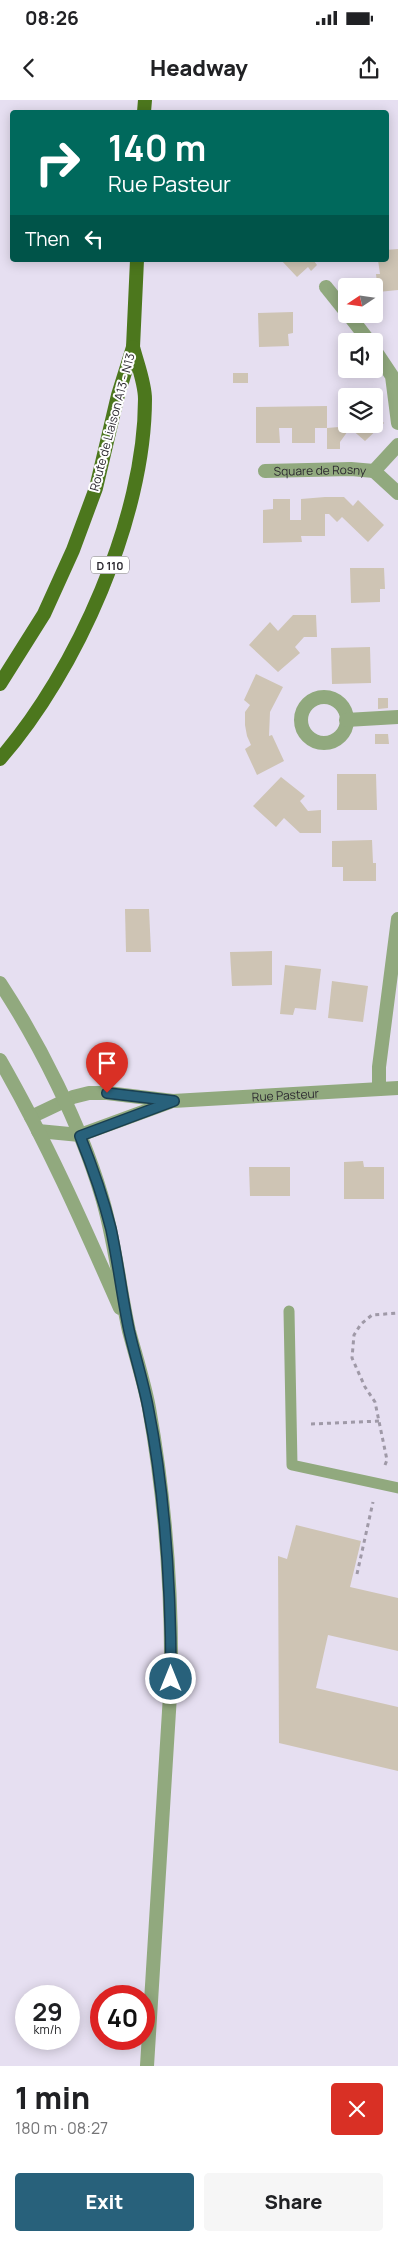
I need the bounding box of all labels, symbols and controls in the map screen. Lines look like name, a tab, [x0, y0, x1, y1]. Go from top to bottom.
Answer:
text: 08:26	[25, 5, 79, 31]
text: Headway	[150, 53, 248, 83]
icon: back	[15, 54, 43, 82]
icon: share	[355, 54, 383, 82]
text: 140 m	[108, 124, 206, 172]
icon: right	[25, 130, 90, 195]
text: Rue Pasteur	[108, 169, 231, 199]
icon: left	[80, 225, 108, 253]
text: Then	[25, 226, 70, 252]
north arrow	[338, 278, 382, 322]
map controls	[338, 278, 383, 433]
button: sound	[338, 333, 383, 378]
street label: Route de Liaison A13 - N13	[85, 351, 139, 493]
button: layers	[338, 388, 383, 433]
street label: Square de Rosny	[273, 460, 368, 479]
road number: D 110	[91, 556, 129, 574]
pin	[86, 1042, 128, 1093]
icon: arrive	[93, 1049, 121, 1077]
street label: Rue Pasteur	[251, 1084, 320, 1105]
position arrow	[144, 1652, 196, 1704]
speed limit sign: 40	[90, 1985, 155, 2050]
text: 29	[32, 1994, 63, 2029]
text: km/h	[34, 2021, 61, 2038]
text: 1 min	[15, 2077, 90, 2118]
button: close	[331, 2083, 383, 2135]
text: 180 m · 08:27	[15, 2117, 108, 2139]
button: Exit	[15, 2173, 194, 2231]
button: Share	[204, 2173, 383, 2231]

